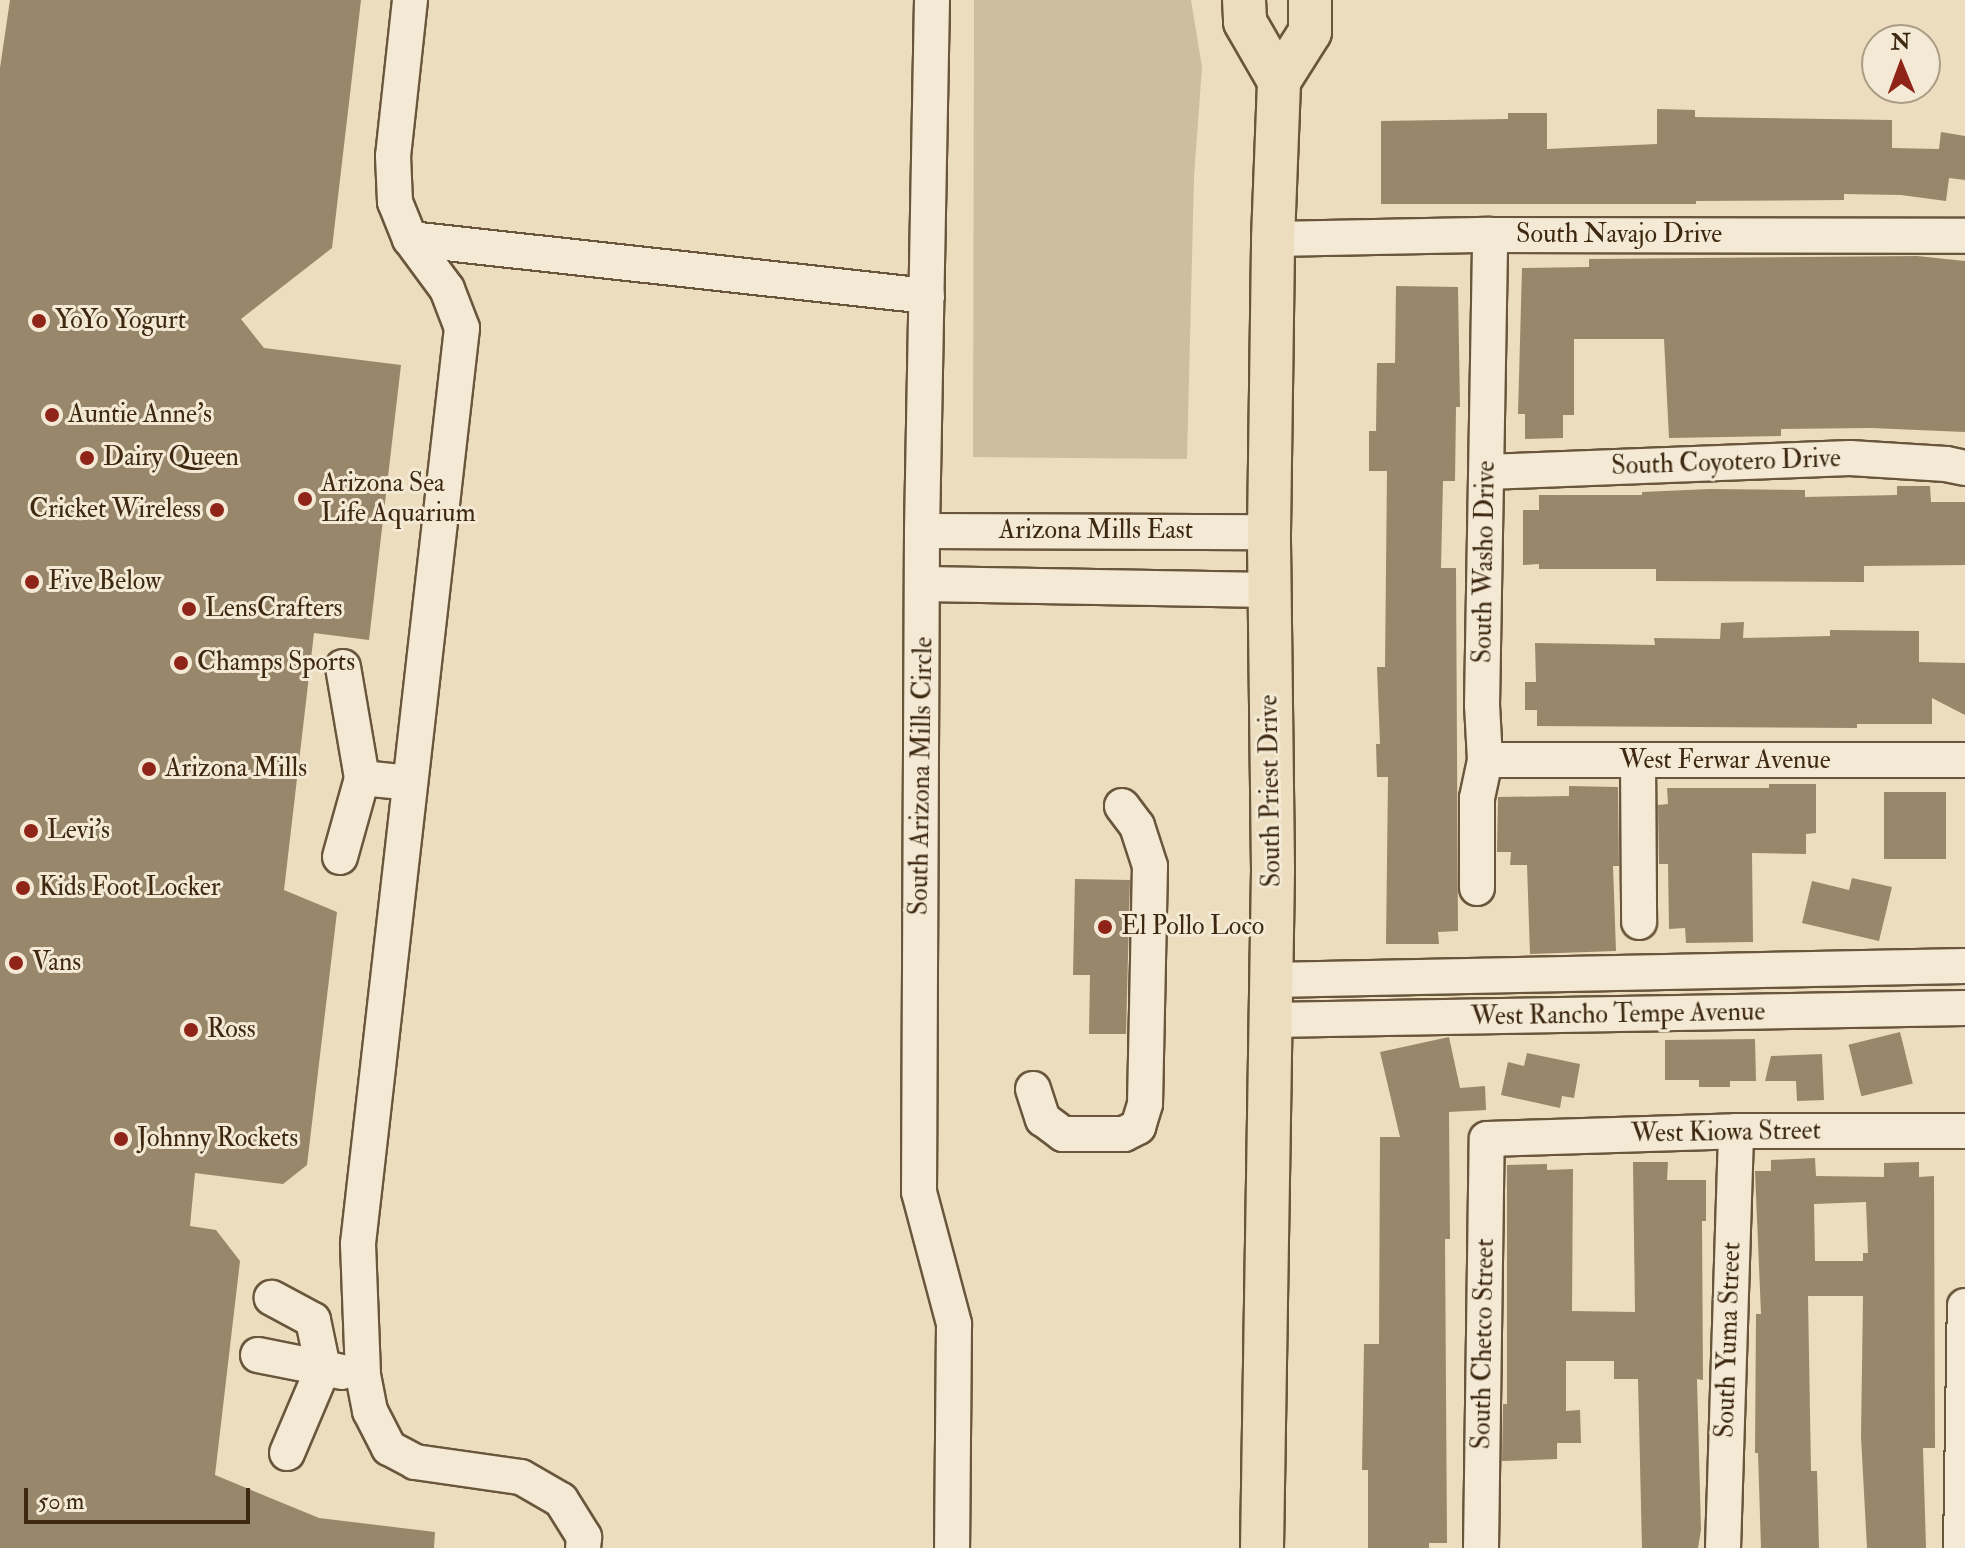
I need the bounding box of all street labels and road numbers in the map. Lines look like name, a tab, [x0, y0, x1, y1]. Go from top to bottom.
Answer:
street label: South Navajo Drive	[1516, 219, 1722, 251]
street label: South Coyotero Drive	[1611, 443, 1841, 483]
street label: South Washo Drive	[1468, 460, 1502, 664]
street label: Arizona Mills East	[999, 515, 1193, 547]
street label: South Arizona Mills Circle	[904, 636, 940, 916]
street label: South Priest Drive	[1254, 694, 1288, 888]
street label: West Ferwar Avenue	[1619, 745, 1831, 777]
street label: West Rancho Tempe Avenue	[1471, 997, 1765, 1033]
street label: West Kiowa Street	[1631, 1116, 1821, 1150]
street label: South Chetco Street	[1467, 1238, 1501, 1450]
street label: South Yuma Street	[1710, 1241, 1748, 1439]

